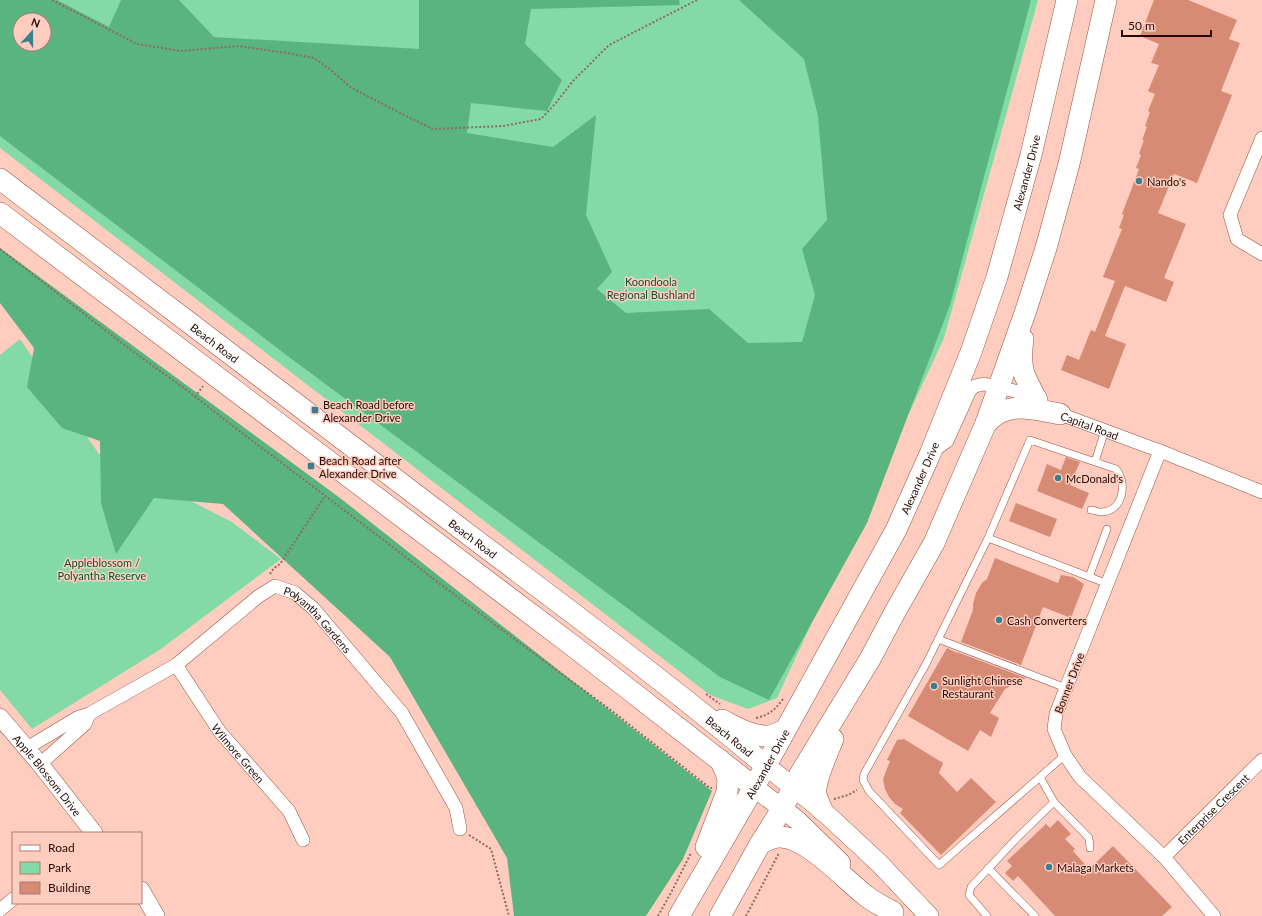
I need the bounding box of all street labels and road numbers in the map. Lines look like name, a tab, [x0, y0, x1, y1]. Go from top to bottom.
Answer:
street label: Alexander Drive	[1009, 133, 1042, 212]
street label: Beach Road	[188, 320, 241, 365]
street label: Capital Road	[1059, 408, 1121, 442]
street label: Alexander Drive	[898, 440, 941, 516]
street label: Beach Road	[446, 516, 500, 560]
street label: Polyantha Gardens	[282, 583, 354, 655]
street label: Bonner Drive	[1051, 651, 1087, 715]
street label: Beach Road	[704, 713, 756, 759]
street label: Wilmore Green	[210, 721, 268, 785]
street label: Alexander Drive	[742, 726, 792, 801]
street label: Apple Blossom Drive	[11, 732, 84, 818]
street label: Enterprise Crescent	[1175, 770, 1251, 846]

